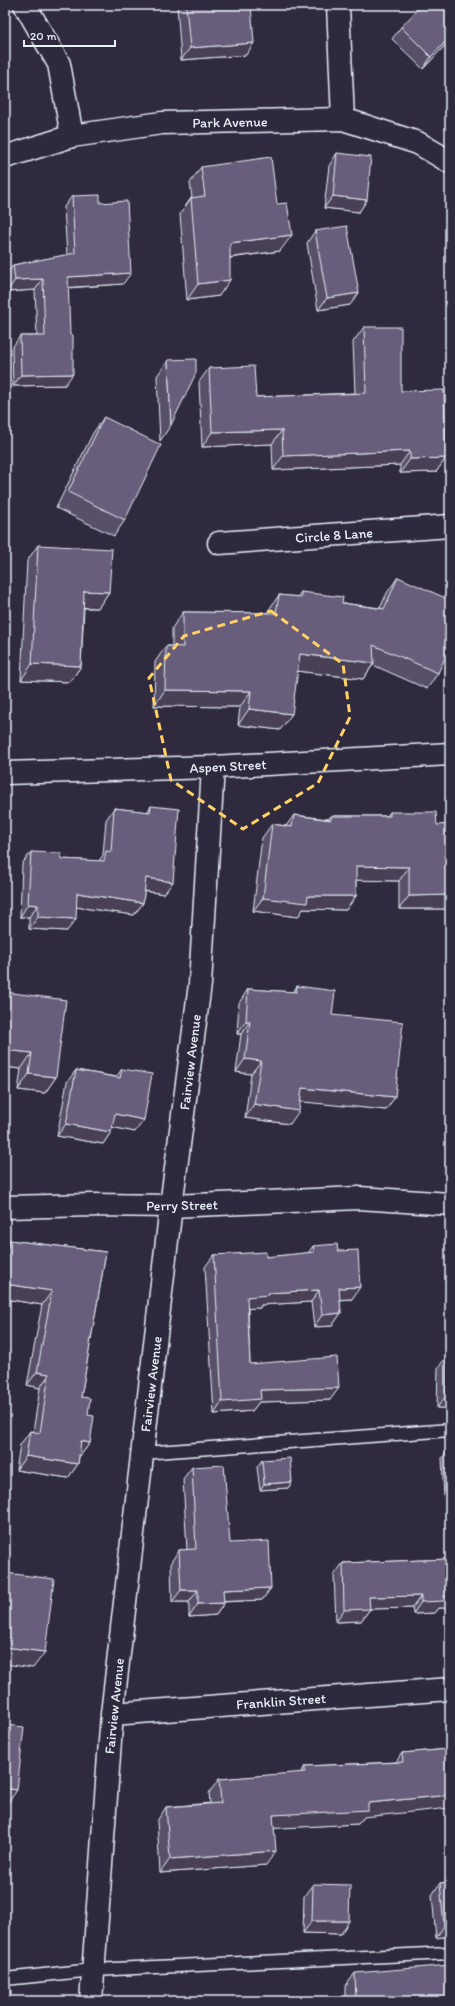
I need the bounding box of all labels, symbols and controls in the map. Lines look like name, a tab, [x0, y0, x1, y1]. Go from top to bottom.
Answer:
scale bar	[24, 22, 115, 48]
text: 20 m	[30, 29, 57, 43]
street label: Park Avenue	[192, 113, 268, 132]
street label: Circle 8 Lane	[295, 524, 374, 547]
street label: Aspen Street	[189, 756, 267, 777]
street label: Fairview Avenue	[176, 1013, 205, 1111]
street label: Perry Street	[146, 1196, 218, 1215]
street label: Fairview Avenue	[137, 1335, 166, 1433]
street label: Fairview Avenue	[101, 1657, 128, 1755]
street label: Franklin Street	[235, 1690, 327, 1713]

